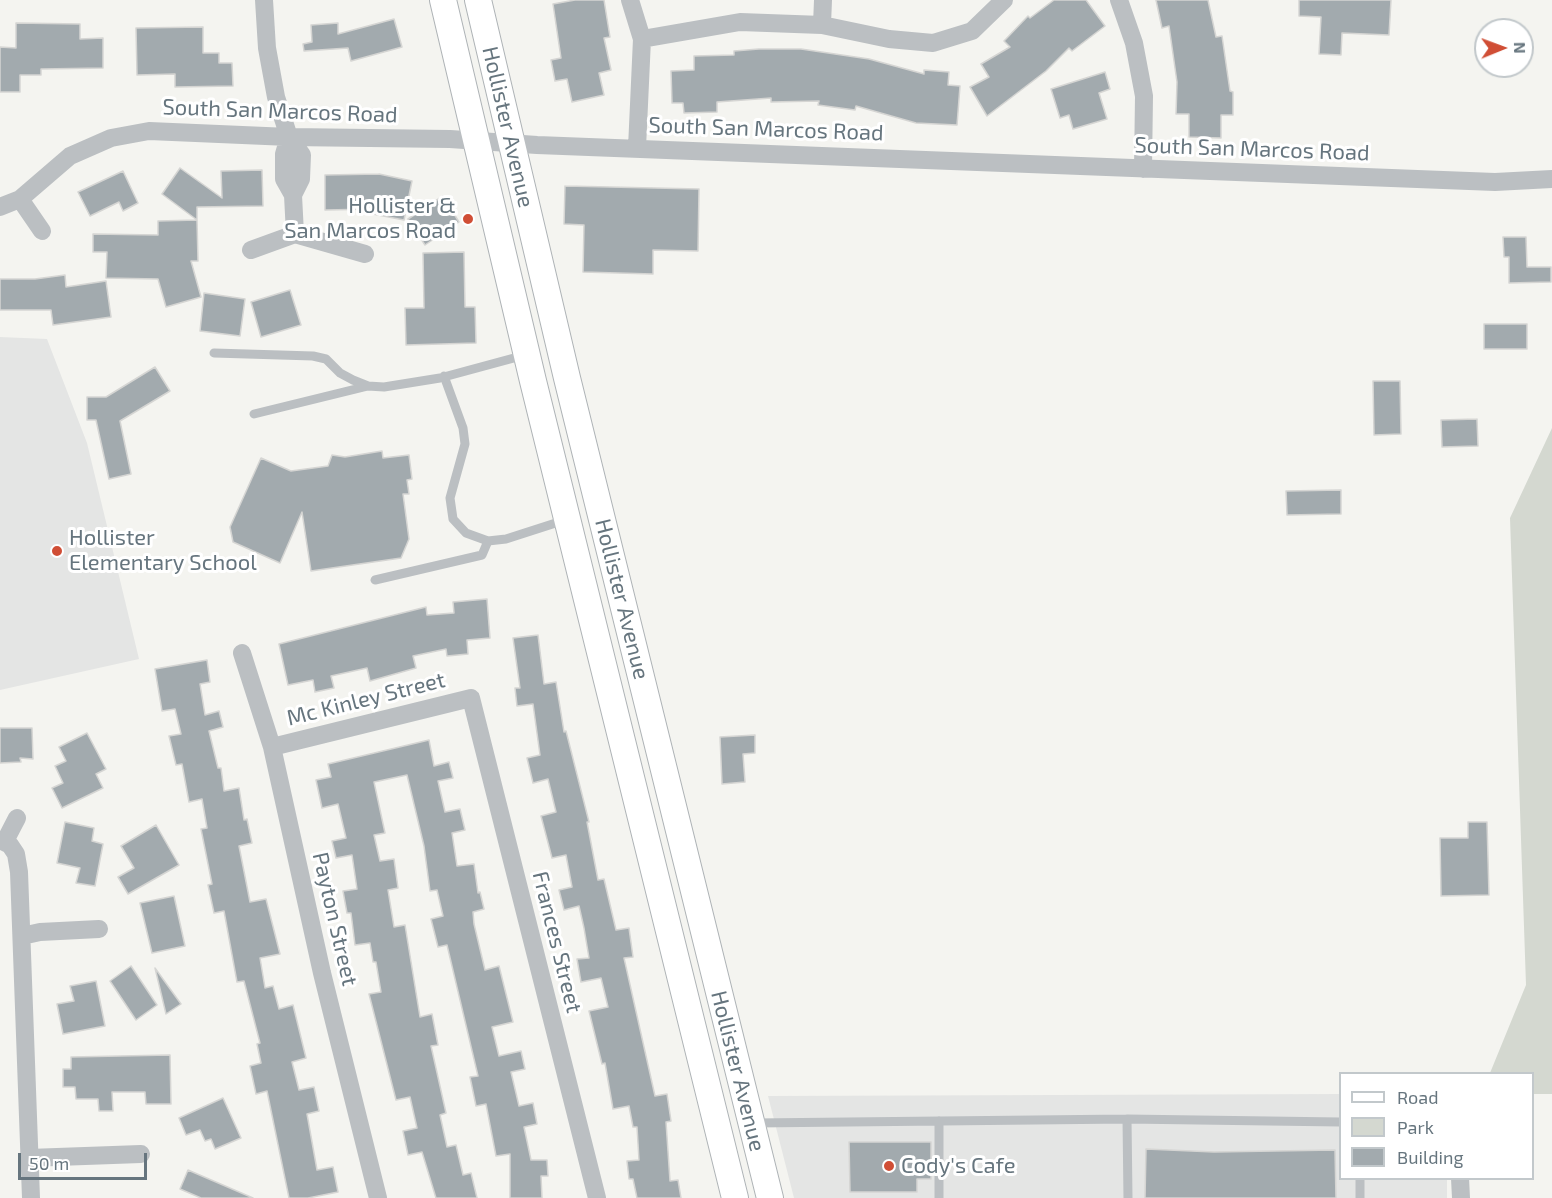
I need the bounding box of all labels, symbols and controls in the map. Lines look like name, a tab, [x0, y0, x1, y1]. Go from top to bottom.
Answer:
north arrow	[1474, 18, 1534, 78]
text: N	[1511, 42, 1530, 54]
street label: Hollister Avenue	[477, 44, 539, 210]
street label: South San Marcos Road	[162, 94, 398, 128]
street label: South San Marcos Road	[648, 112, 884, 146]
street label: South San Marcos Road	[1134, 132, 1370, 166]
place label: Hollister & San Marcos Road	[284, 193, 456, 244]
marker: Hollister & San Marcos Road	[461, 212, 475, 226]
street label: Hollister Avenue	[589, 516, 655, 682]
place label: Hollister Elementary School	[69, 525, 257, 576]
marker: Hollister Elementary School	[50, 544, 64, 558]
street label: Mc Kinley Street	[284, 667, 448, 731]
street label: Payton Street	[307, 850, 363, 988]
street label: Frances Street	[527, 869, 587, 1015]
street label: Hollister Avenue	[705, 988, 771, 1154]
legend	[1339, 1072, 1534, 1180]
text: Road	[1397, 1086, 1438, 1108]
text: Park	[1397, 1116, 1434, 1138]
scale bar	[21, 1141, 150, 1179]
text: Building	[1397, 1146, 1464, 1168]
text: 50 m	[29, 1152, 69, 1174]
place label: Cody's Cafe	[901, 1153, 1016, 1179]
marker: Cody's Cafe	[882, 1159, 896, 1173]

